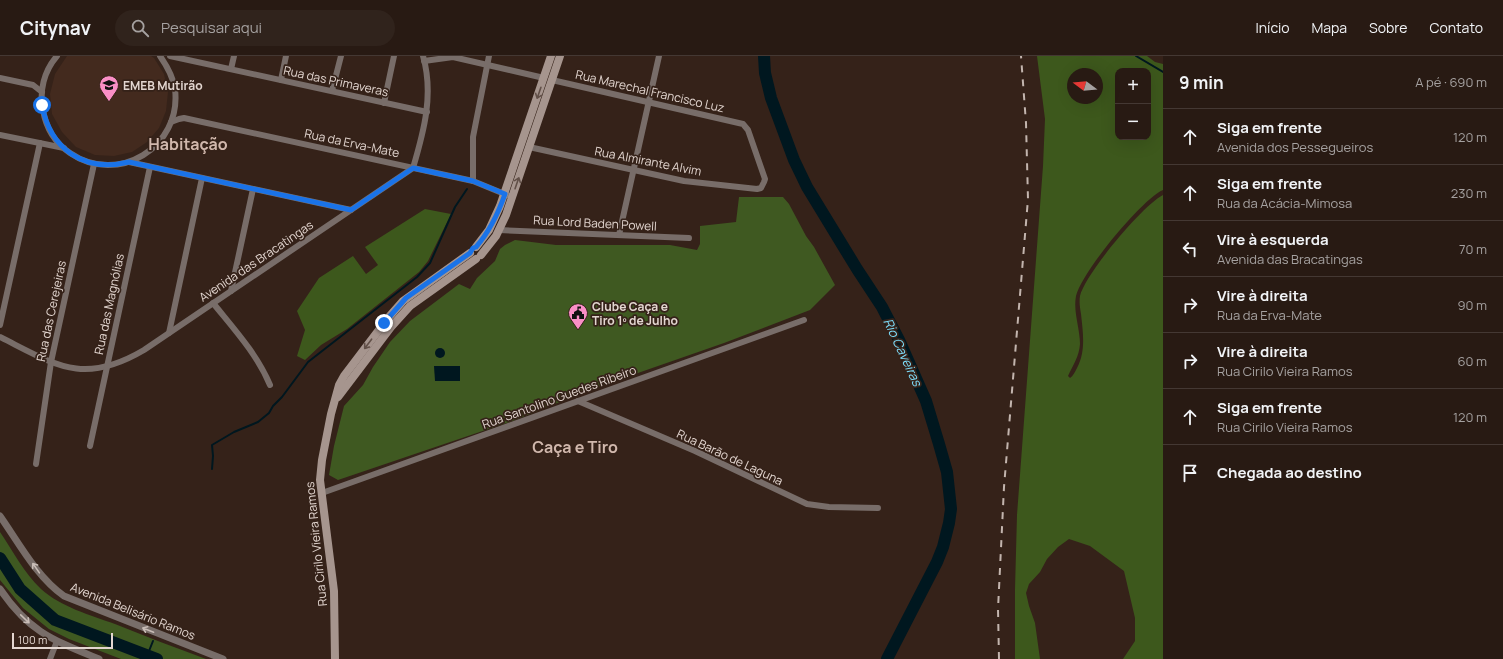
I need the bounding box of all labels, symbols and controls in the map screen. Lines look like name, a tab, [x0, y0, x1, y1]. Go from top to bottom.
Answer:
search box	[115, 10, 395, 46]
text: Citynav	[20, 15, 91, 41]
icon: search	[129, 17, 151, 39]
text: Pesquisar aqui	[161, 17, 262, 38]
text: Início	[1256, 18, 1289, 37]
text: Mapa	[1311, 18, 1347, 37]
text: Sobre	[1369, 18, 1407, 37]
text: Contato	[1429, 18, 1483, 37]
street label: Rua das Primaveras	[282, 62, 390, 100]
street label: Rua Marechal Francisco Luz	[574, 66, 726, 116]
north arrow	[1067, 68, 1103, 104]
map controls	[1115, 68, 1151, 140]
button: +	[1115, 68, 1151, 104]
text: 9 min	[1179, 71, 1224, 94]
text: A pé · 690 m	[1415, 73, 1487, 91]
school or university icon: EMEB Mutirão	[98, 74, 120, 102]
place label: EMEB Mutirão	[123, 77, 203, 94]
one-way arrow	[534, 87, 542, 99]
route start	[33, 96, 51, 114]
button: −	[1115, 104, 1151, 140]
text: Siga em frente	[1217, 117, 1322, 138]
street label: Rua da Erva-Mate	[303, 125, 401, 161]
icon: ahead	[1179, 126, 1201, 148]
text: 120 m	[1453, 128, 1487, 146]
district label: Habitação	[148, 133, 228, 155]
text: Avenida dos Pessegueiros	[1217, 138, 1373, 156]
street label: Rua Almirante Alvim	[593, 142, 703, 180]
text: Siga em frente	[1217, 173, 1322, 194]
one-way arrow	[514, 177, 521, 190]
icon: ahead	[1179, 182, 1201, 204]
text: 230 m	[1451, 184, 1487, 202]
text: Rua da Acácia-Mimosa	[1217, 194, 1352, 212]
street label: Rua Lord Baden Powell	[533, 211, 657, 235]
street label: Avenida das Bracatingas	[195, 216, 317, 306]
text: Vire à esquerda	[1217, 229, 1329, 250]
icon: left	[1179, 238, 1201, 260]
text: 70 m	[1459, 240, 1487, 258]
text: Avenida das Bracatingas	[1217, 250, 1363, 268]
street label: Rua das Magnólias	[90, 252, 128, 356]
street label: Rua das Cerejeiras	[32, 259, 70, 363]
text: Vire à direita	[1217, 285, 1308, 306]
icon: right	[1179, 294, 1201, 316]
text: 90 m	[1457, 296, 1487, 314]
place label: Clube Caça e Tiro 1º de Julho	[592, 298, 678, 329]
public building icon: Clube Caça e Tiro 1º de Julho	[567, 302, 589, 330]
text: Rua da Erva-Mate	[1217, 306, 1322, 324]
route end	[375, 314, 393, 332]
water label: Rio Caveiras	[879, 315, 927, 390]
one-way arrow	[364, 338, 372, 349]
text: Vire à direita	[1217, 341, 1308, 362]
icon: right	[1179, 350, 1201, 372]
text: 60 m	[1457, 352, 1487, 370]
street label: Rua Santolino Guedes Ribeiro	[480, 361, 638, 433]
text: Rua Cirilo Vieira Ramos	[1217, 362, 1352, 380]
text: Siga em frente	[1217, 397, 1322, 418]
icon: ahead	[1179, 406, 1201, 428]
text: 120 m	[1453, 408, 1487, 426]
text: Rua Cirilo Vieira Ramos	[1217, 418, 1352, 436]
street label: Rua Barão de Laguna	[674, 425, 786, 489]
district label: Caça e Tiro	[532, 436, 618, 458]
icon: arrive	[1179, 462, 1201, 484]
text: Chegada ao destino	[1217, 462, 1362, 483]
street label: Rua Cirilo Vieira Ramos	[301, 481, 331, 607]
one-way arrow	[32, 563, 40, 574]
street label: Avenida Belisário Ramos	[68, 578, 198, 644]
one-way arrow	[19, 614, 29, 623]
one-way arrow	[142, 625, 154, 633]
scale bar	[12, 631, 113, 650]
text: 100 m	[18, 632, 47, 647]

